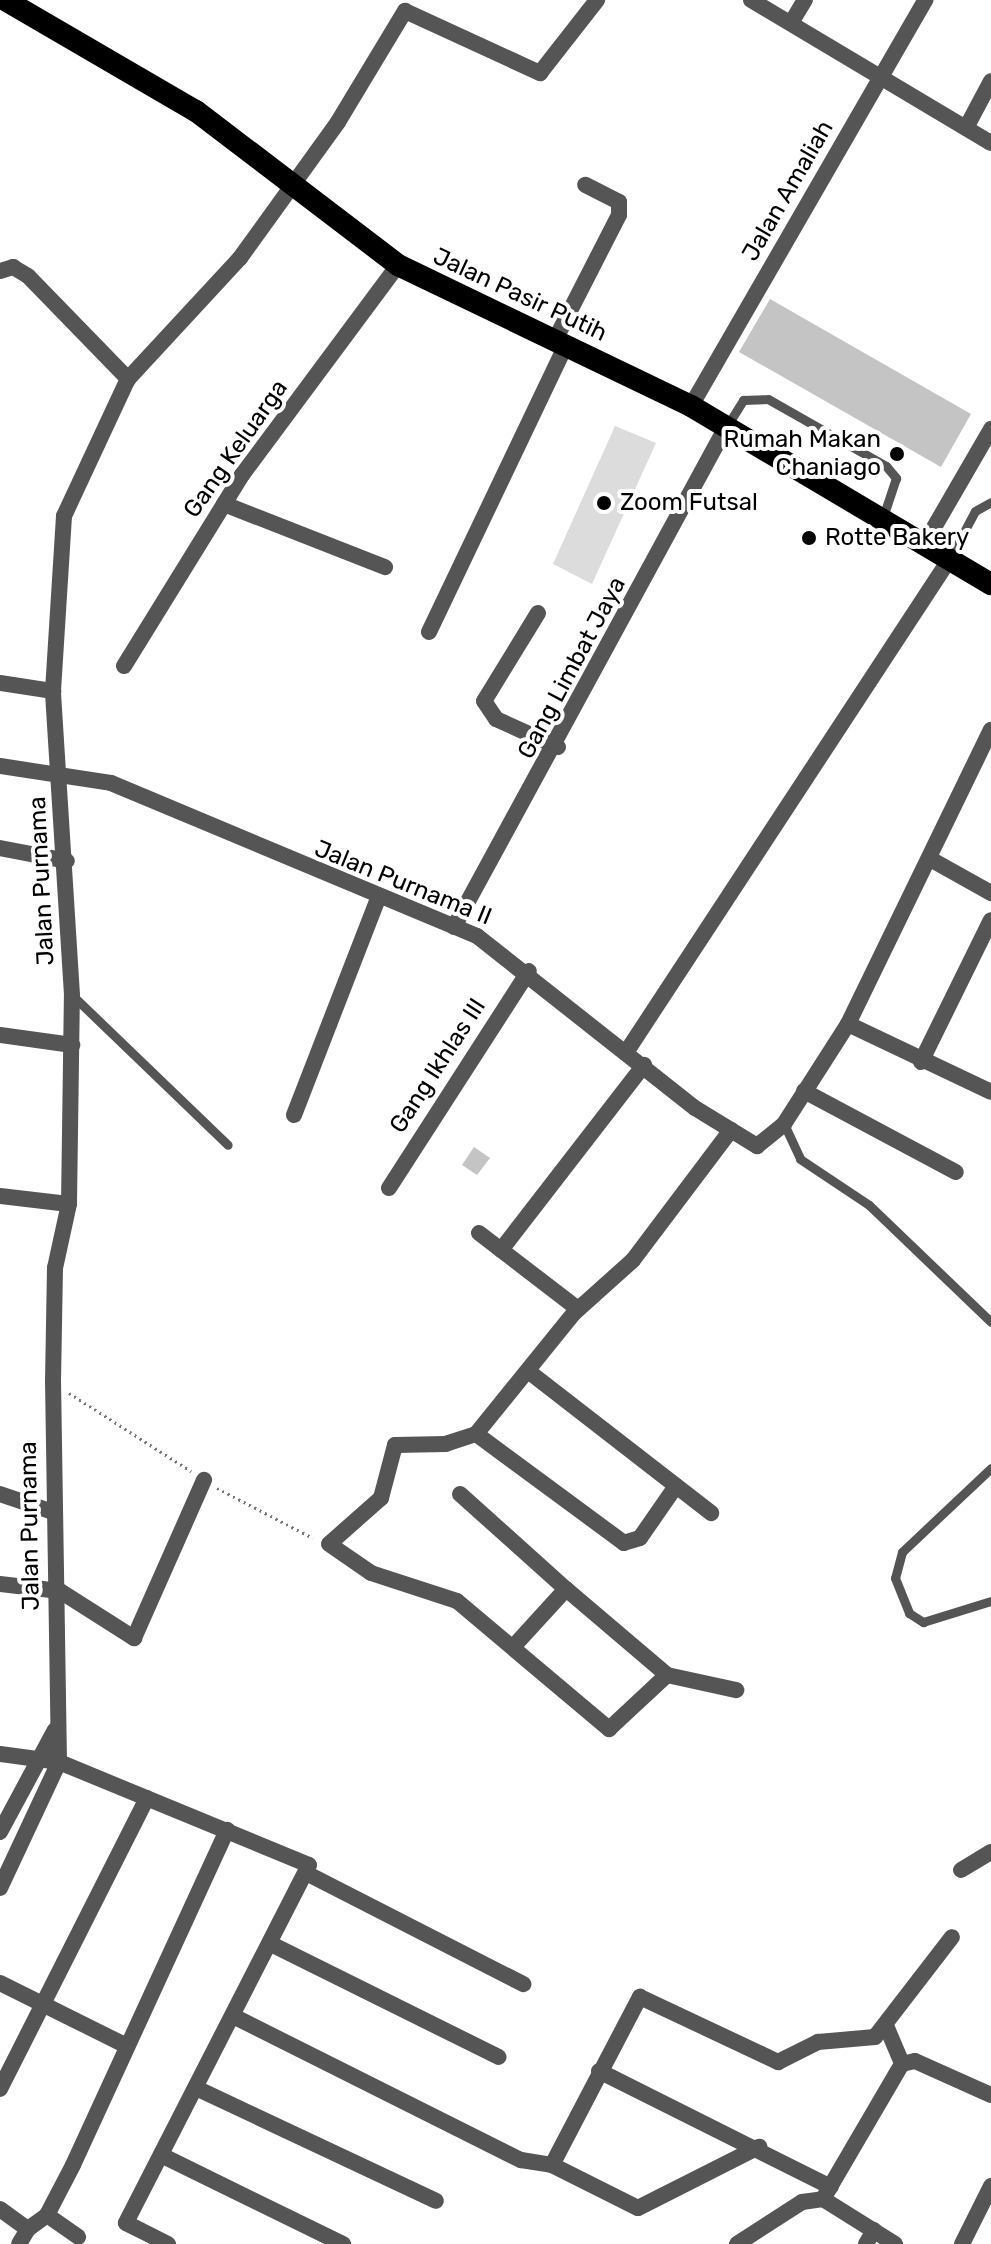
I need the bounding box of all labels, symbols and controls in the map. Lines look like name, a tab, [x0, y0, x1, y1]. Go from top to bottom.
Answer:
street label: Jalan Amaliah	[736, 115, 840, 267]
street label: Jalan Pasir Putih	[428, 242, 612, 348]
street label: Gang Keluarga	[178, 375, 294, 523]
place label: Rumah Makan Chaniago	[724, 426, 881, 482]
marker: Rumah Makan Chaniago	[888, 445, 906, 463]
place label: Zoom Futsal	[620, 489, 758, 517]
marker: Zoom Futsal	[595, 494, 613, 512]
place label: Rotte Bakery	[825, 524, 969, 552]
marker: Rotte Bakery	[800, 529, 818, 547]
street label: Gang Limbat Jaya	[512, 572, 632, 764]
street label: Jalan Purnama	[23, 796, 61, 966]
street label: Jalan Purnama II	[310, 834, 496, 932]
street label: Gang Ikhlas III	[384, 993, 492, 1139]
street label: Jalan Purnama	[14, 1441, 46, 1611]

